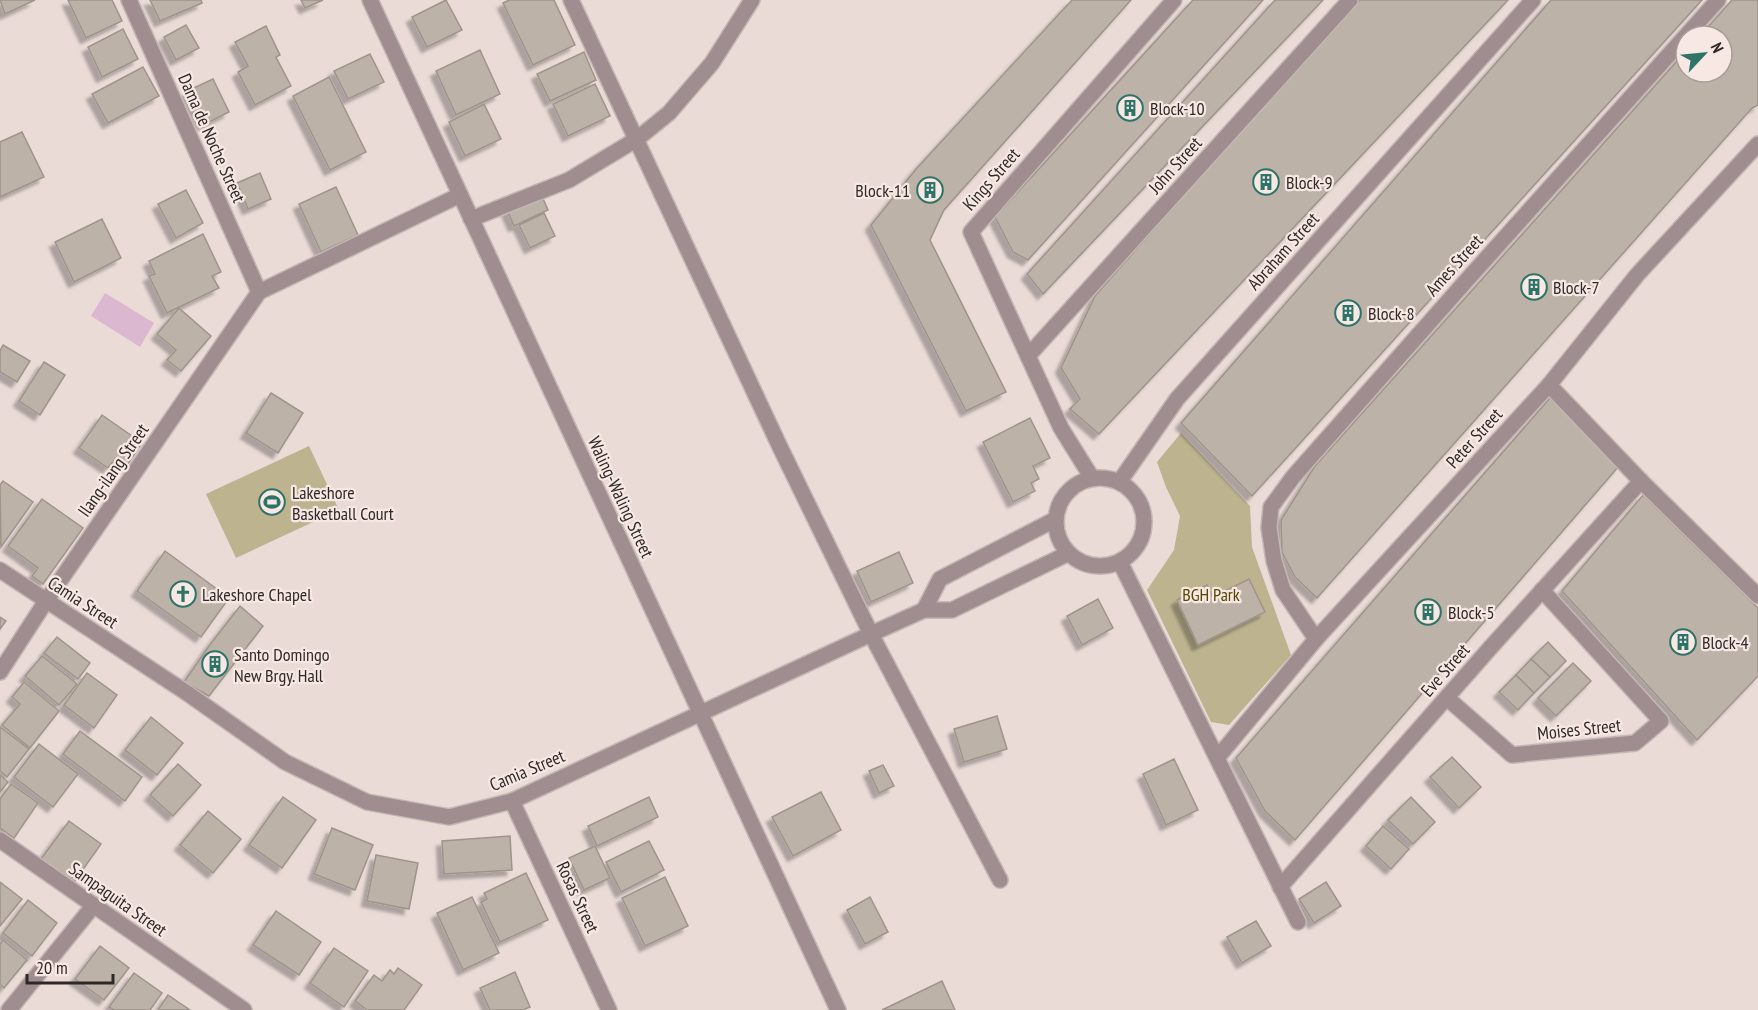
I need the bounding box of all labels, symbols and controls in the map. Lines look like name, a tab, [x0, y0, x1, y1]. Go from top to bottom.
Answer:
north arrow	[1674, 24, 1734, 84]
text: N	[1707, 39, 1728, 56]
street label: Dama de Noche Street	[173, 70, 251, 206]
building icon: Block-10	[1115, 93, 1145, 123]
place label: Block-10	[1150, 97, 1205, 120]
street label: John Street	[1143, 132, 1207, 199]
street label: Kings Street	[958, 143, 1025, 215]
building icon: Block-9	[1251, 167, 1281, 197]
place label: Block-9	[1286, 171, 1333, 194]
building icon: Block-11	[915, 175, 945, 205]
place label: Block-11	[855, 179, 910, 202]
street label: Abraham Street	[1242, 207, 1324, 295]
street label: Ames Street	[1420, 229, 1488, 300]
building icon: Block-7	[1519, 272, 1549, 302]
place label: Block-7	[1553, 276, 1600, 299]
building icon: Block-8	[1333, 298, 1363, 328]
place label: Block-8	[1368, 302, 1415, 325]
street label: Peter Street	[1441, 403, 1507, 473]
street label: Ilang-ilang Street	[72, 419, 154, 521]
street label: Waling-Waling Street	[583, 433, 659, 561]
place label: Lakeshore Basketball Court	[292, 481, 394, 525]
sports icon: Lakeshore Basketball Court	[257, 487, 287, 517]
street label: Camia Street	[44, 571, 122, 633]
church icon: Lakeshore Chapel	[168, 579, 198, 609]
place label: Lakeshore Chapel	[202, 583, 312, 606]
park label: BGH Park	[1182, 583, 1240, 606]
building icon: Block-5	[1413, 597, 1443, 627]
place label: Block-5	[1448, 601, 1495, 624]
building icon: Block-4	[1668, 627, 1698, 657]
place label: Block-4	[1702, 631, 1749, 654]
street label: Eve Street	[1416, 639, 1474, 701]
place label: Santo Domingo New Brgy. Hall	[234, 643, 330, 687]
building icon: Santo Domingo New Brgy. Hall	[200, 649, 230, 679]
street label: Moises Street	[1536, 713, 1622, 745]
street label: Camia Street	[486, 744, 568, 796]
street label: Sampaguita Street	[65, 857, 171, 941]
street label: Rosas Street	[551, 858, 605, 936]
scale bar	[27, 947, 112, 985]
text: 20 m	[36, 956, 68, 979]

